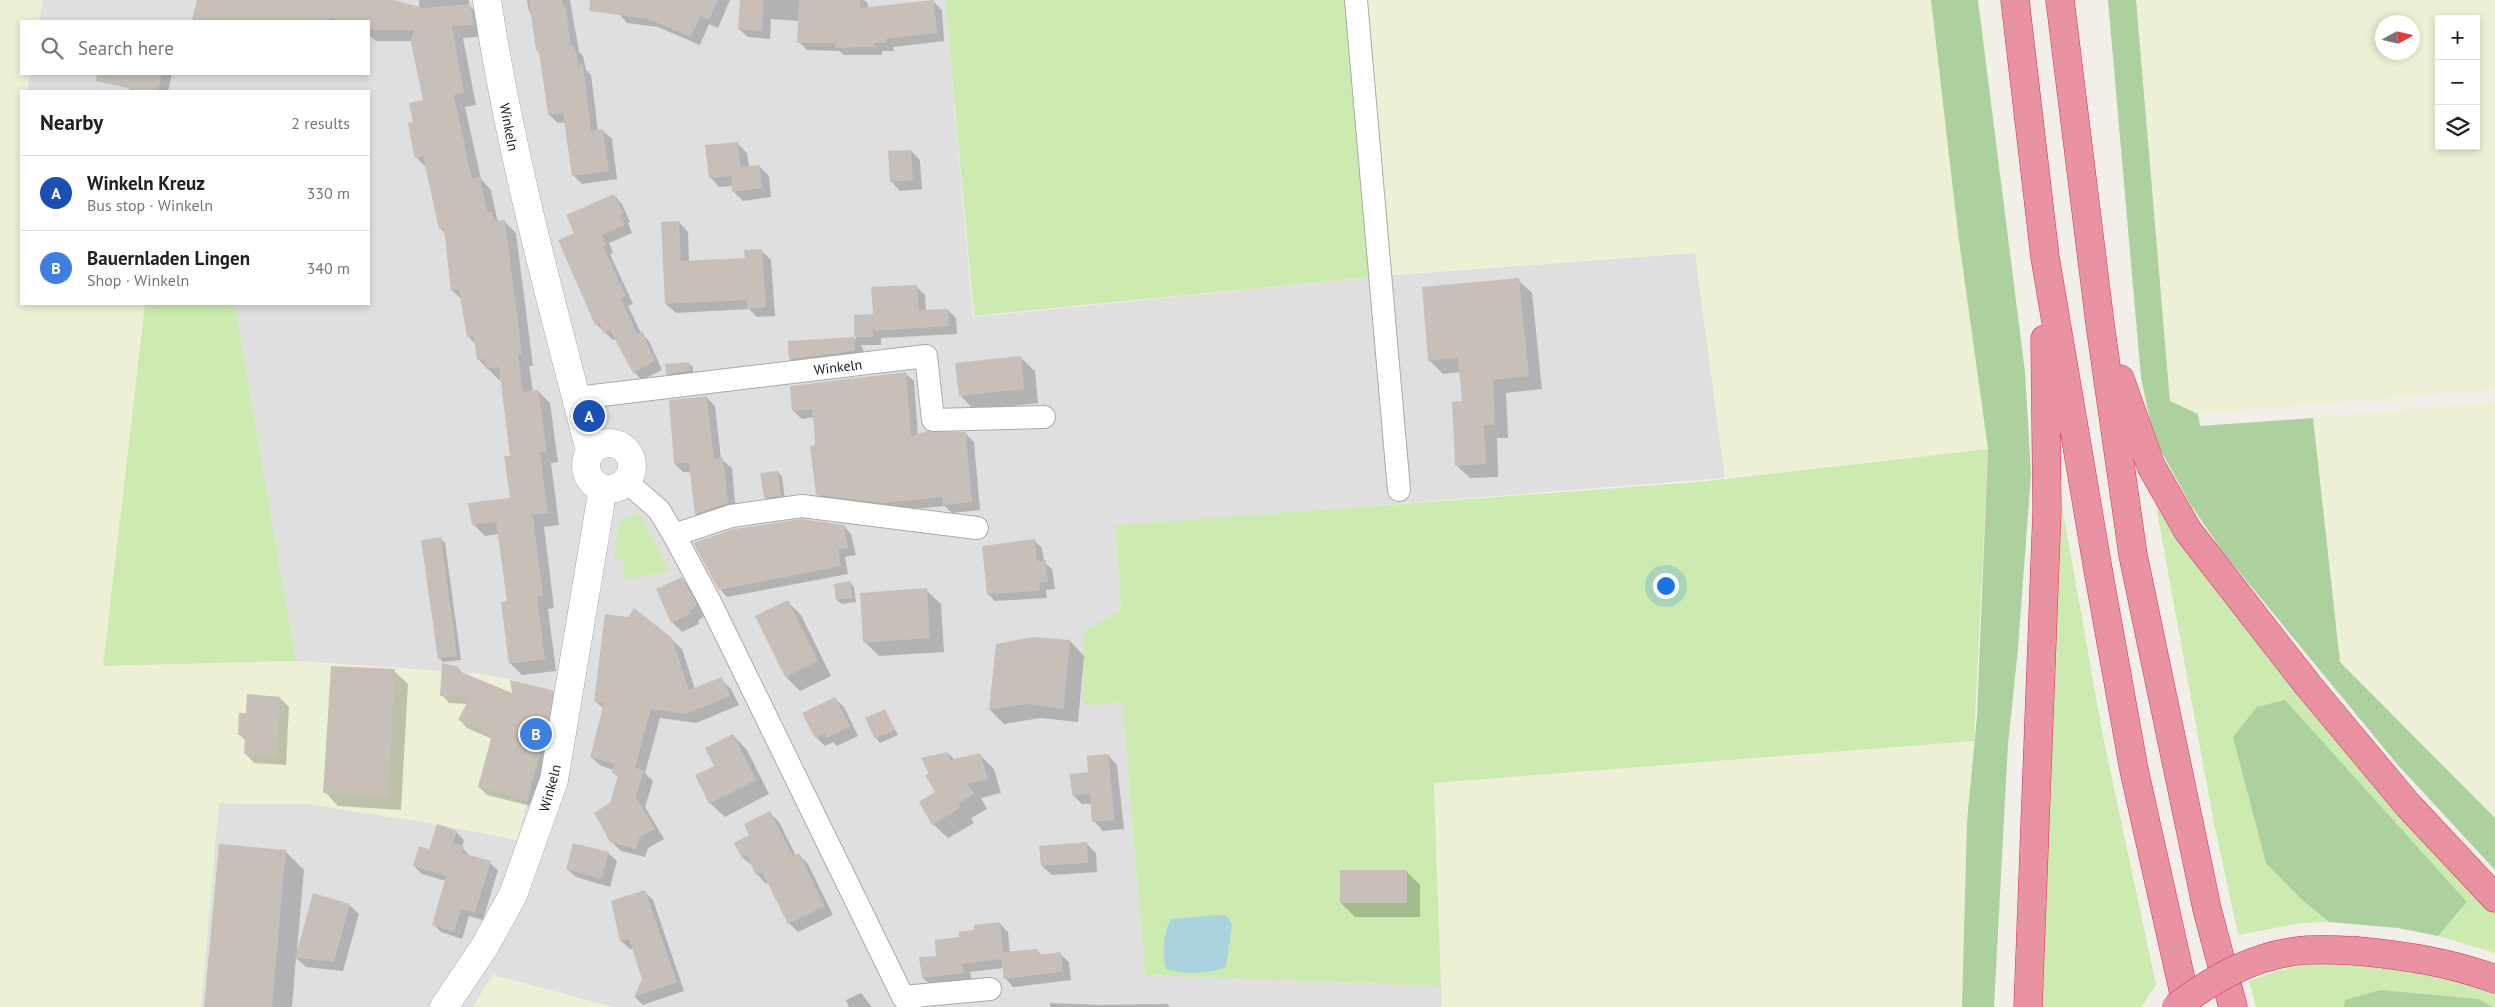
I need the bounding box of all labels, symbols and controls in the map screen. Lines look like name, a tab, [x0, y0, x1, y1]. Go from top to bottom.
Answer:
north arrow	[2375, 15, 2420, 60]
map controls	[2435, 15, 2480, 150]
button: +	[2435, 15, 2480, 60]
search box	[20, 20, 370, 75]
icon: search	[38, 34, 66, 62]
text: Search here	[78, 36, 174, 60]
button: −	[2435, 60, 2480, 105]
street label: Winkeln	[496, 102, 522, 152]
button: layers	[2435, 105, 2480, 150]
text: Nearby	[40, 109, 103, 136]
text: 2 results	[291, 113, 350, 133]
text: Winkeln Kreuz	[87, 171, 205, 195]
text: A	[51, 183, 61, 203]
text: 330 m	[307, 183, 350, 203]
text: Bus stop · Winkeln	[87, 195, 213, 215]
text: Bauernladen Lingen	[87, 246, 250, 270]
text: B	[51, 258, 61, 278]
text: 340 m	[307, 258, 350, 278]
text: Shop · Winkeln	[87, 270, 189, 290]
street label: Winkeln	[813, 355, 863, 379]
pin: A	[573, 397, 605, 435]
your location	[1653, 573, 1679, 599]
pin: B	[520, 715, 552, 753]
street label: Winkeln	[535, 762, 565, 814]

